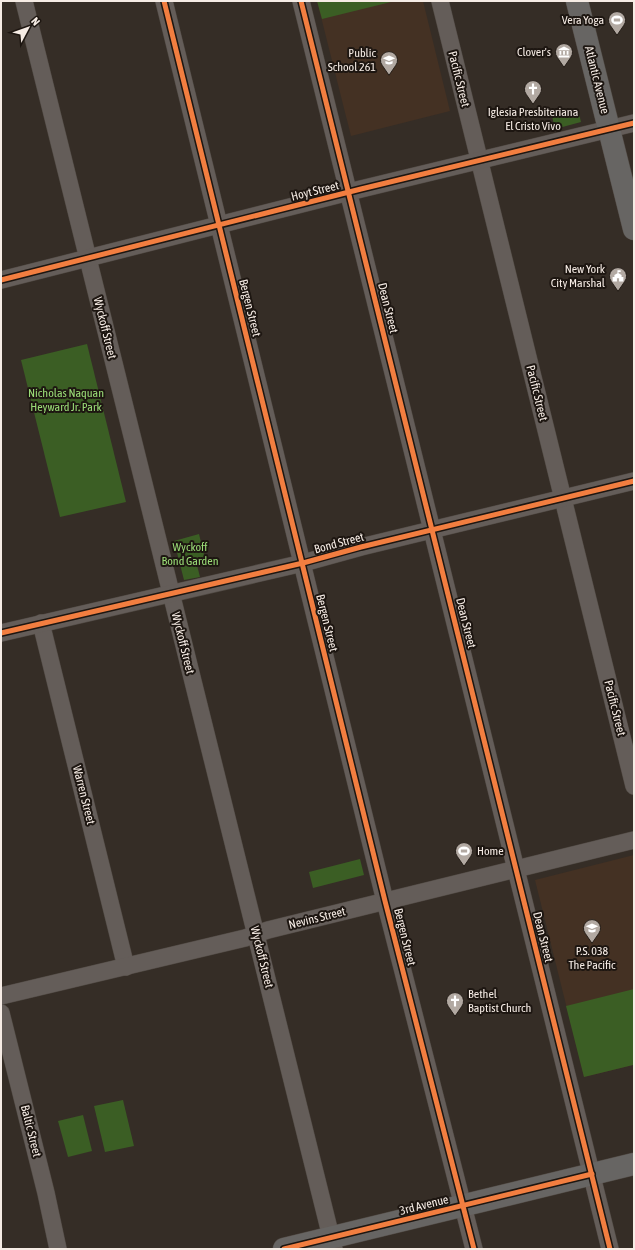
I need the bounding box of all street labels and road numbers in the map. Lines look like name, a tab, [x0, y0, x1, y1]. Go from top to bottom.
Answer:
street label: Atlantic Avenue	[582, 45, 612, 115]
street label: Pacific Street	[445, 50, 473, 109]
street label: Hoyt Street	[290, 178, 341, 204]
street label: Bergen Street	[236, 278, 264, 339]
street label: Dean Street	[375, 281, 401, 335]
street label: Wyckoff Street	[91, 296, 120, 361]
street label: Pacific Street	[523, 364, 551, 423]
street label: Bond Street	[313, 530, 366, 556]
street label: Bergen Street	[313, 593, 341, 654]
street label: Dean Street	[453, 596, 479, 650]
street label: Wyckoff Street	[169, 611, 198, 676]
street label: Pacific Street	[601, 679, 629, 738]
street label: Warren Street	[70, 764, 98, 826]
street label: Nevins Street	[287, 904, 347, 932]
street label: Bergen Street	[391, 907, 419, 968]
street label: Dean Street	[530, 910, 556, 964]
street label: Wyckoff Street	[248, 925, 277, 990]
street label: Baltic Street	[18, 1104, 44, 1159]
street label: 3rd Avenue	[398, 1192, 450, 1218]

